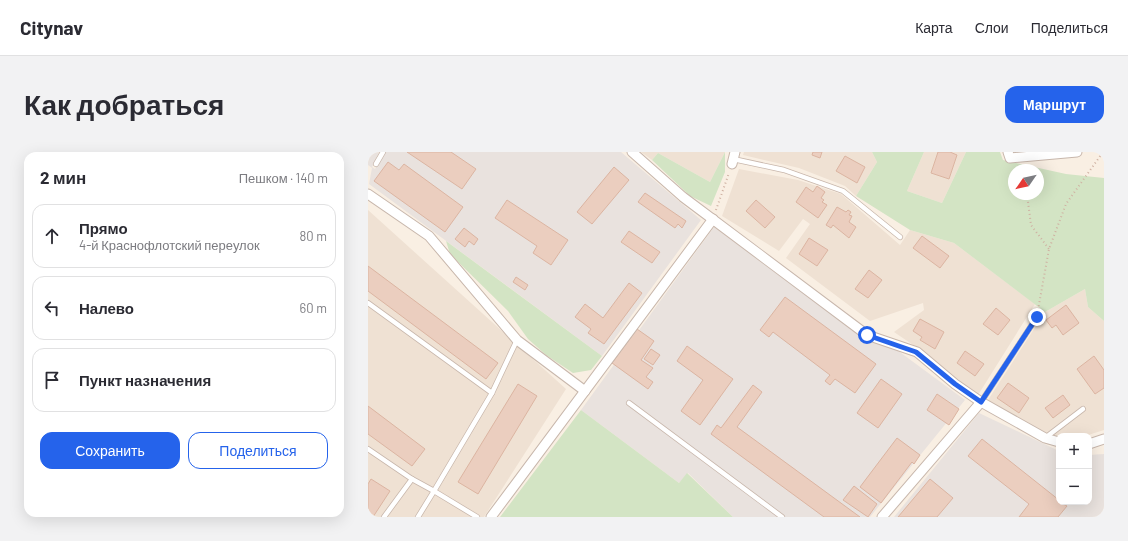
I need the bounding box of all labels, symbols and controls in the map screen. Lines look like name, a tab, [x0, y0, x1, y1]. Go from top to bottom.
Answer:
text: Citynav	[20, 16, 83, 39]
text: Карта	[915, 19, 953, 36]
text: Слои	[975, 19, 1009, 36]
text: Поделиться	[1031, 19, 1108, 36]
button: Маршрут	[1005, 86, 1104, 123]
text: Как добраться	[24, 87, 224, 121]
north arrow	[1008, 164, 1044, 200]
text: 2 мин	[40, 167, 86, 187]
text: Пешком · 140 m	[239, 170, 328, 186]
text: Прямо	[79, 219, 128, 237]
icon: ahead	[41, 225, 63, 247]
text: 80 m	[300, 228, 327, 244]
text: 4-й Краснофлотский переулок	[79, 237, 260, 253]
icon: left	[41, 297, 63, 319]
text: Налево	[79, 299, 134, 317]
text: 60 m	[300, 300, 327, 316]
route end	[1028, 308, 1046, 326]
route start	[858, 326, 876, 344]
icon: arrive	[41, 369, 63, 391]
text: Пункт назначения	[79, 371, 211, 389]
button: Сохранить	[40, 432, 180, 469]
button: Поделиться	[188, 432, 328, 469]
map controls	[1056, 433, 1092, 505]
button: +	[1056, 433, 1092, 469]
button: −	[1056, 469, 1092, 505]

